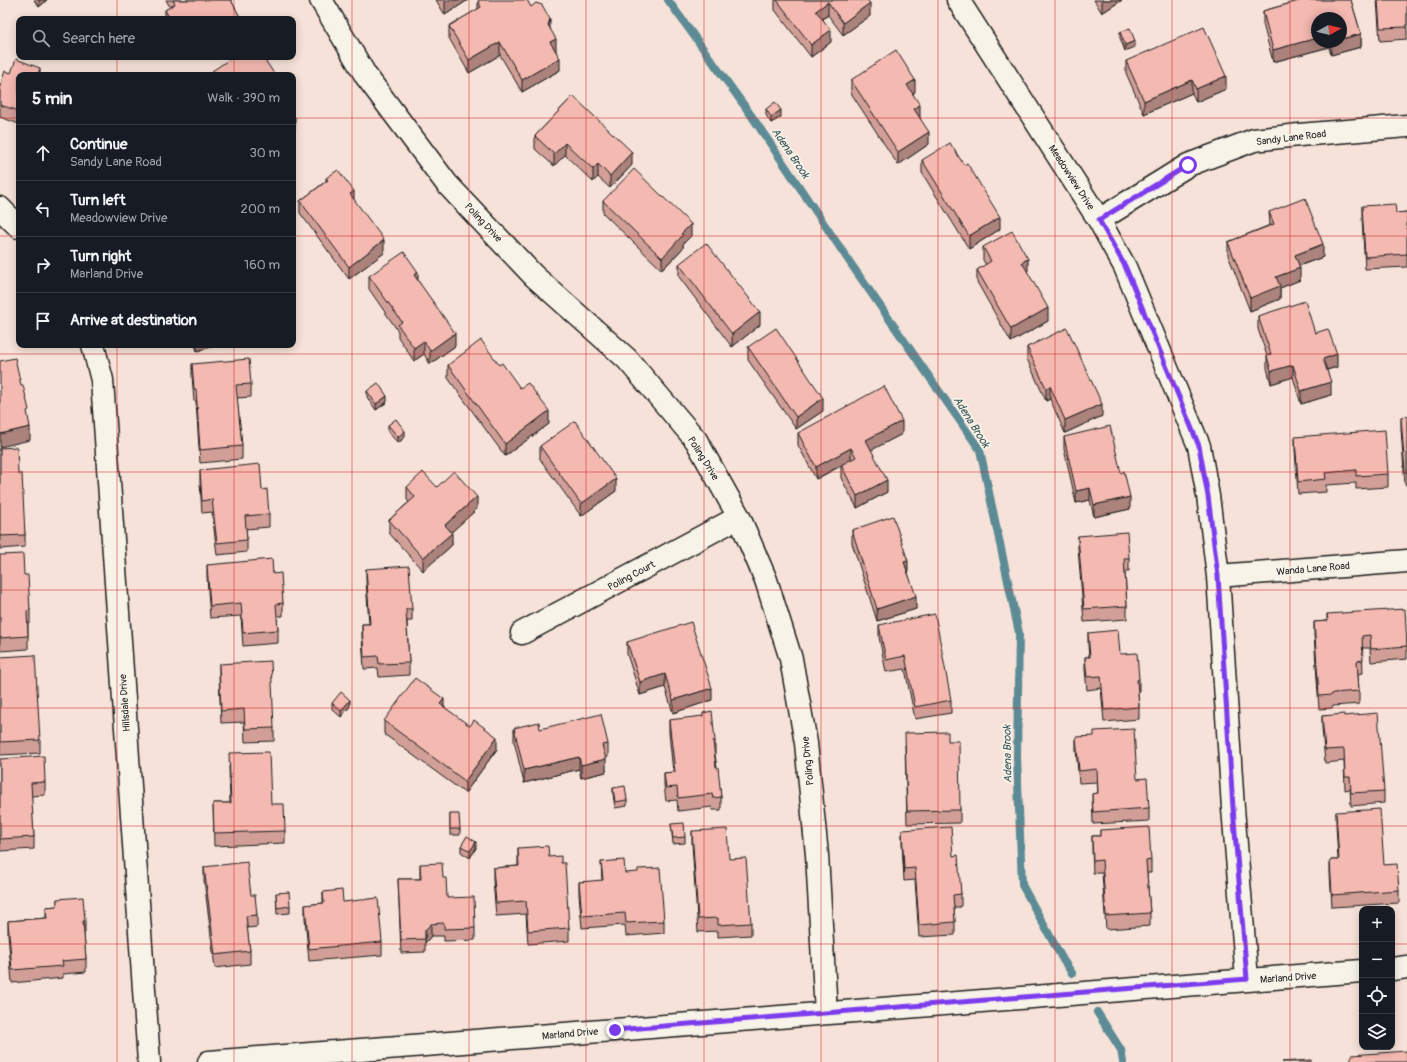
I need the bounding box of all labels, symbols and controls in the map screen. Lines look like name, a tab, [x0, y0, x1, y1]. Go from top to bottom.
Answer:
north arrow	[1311, 12, 1347, 48]
search box	[16, 16, 296, 60]
icon: search	[30, 27, 52, 49]
text: Search here	[62, 29, 135, 48]
text: 5 min	[32, 88, 72, 109]
text: Walk · 390 m	[207, 90, 280, 106]
water label: Adena Brook	[769, 126, 813, 182]
street label: Sandy Lane Road	[1255, 128, 1327, 148]
text: Continue	[70, 135, 128, 154]
icon: ahead	[32, 142, 54, 164]
street label: Meadowview Drive	[1046, 143, 1097, 212]
text: 30 m	[250, 145, 280, 161]
text: Sandy Lane Road	[70, 154, 162, 170]
route start	[1179, 156, 1197, 174]
text: Turn left	[70, 191, 126, 210]
icon: left	[32, 198, 54, 220]
text: 200 m	[241, 201, 280, 217]
street label: Poling Drive	[462, 201, 504, 245]
text: Meadowview Drive	[70, 210, 167, 226]
text: Turn right	[70, 247, 131, 266]
icon: right	[32, 254, 54, 276]
text: 160 m	[244, 257, 280, 273]
text: Marland Drive	[70, 266, 143, 282]
icon: arrive	[32, 310, 54, 332]
text: Arrive at destination	[70, 311, 197, 330]
water label: Adena Brook	[951, 394, 993, 451]
street label: Poling Drive	[685, 435, 721, 483]
street label: Poling Court	[606, 558, 658, 593]
street label: Wanda Lane Road	[1276, 560, 1350, 578]
street label: Hillsdale Drive	[117, 674, 133, 732]
water label: Adena Brook	[1000, 724, 1015, 783]
street label: Poling Drive	[799, 736, 817, 786]
map controls	[1359, 906, 1395, 1050]
button: +	[1359, 906, 1395, 942]
button: −	[1359, 942, 1395, 978]
street label: Marland Drive	[1260, 970, 1317, 986]
button: locate	[1359, 978, 1395, 1014]
button: layers	[1359, 1014, 1395, 1050]
route end	[606, 1021, 624, 1039]
street label: Marland Drive	[542, 1026, 599, 1042]

